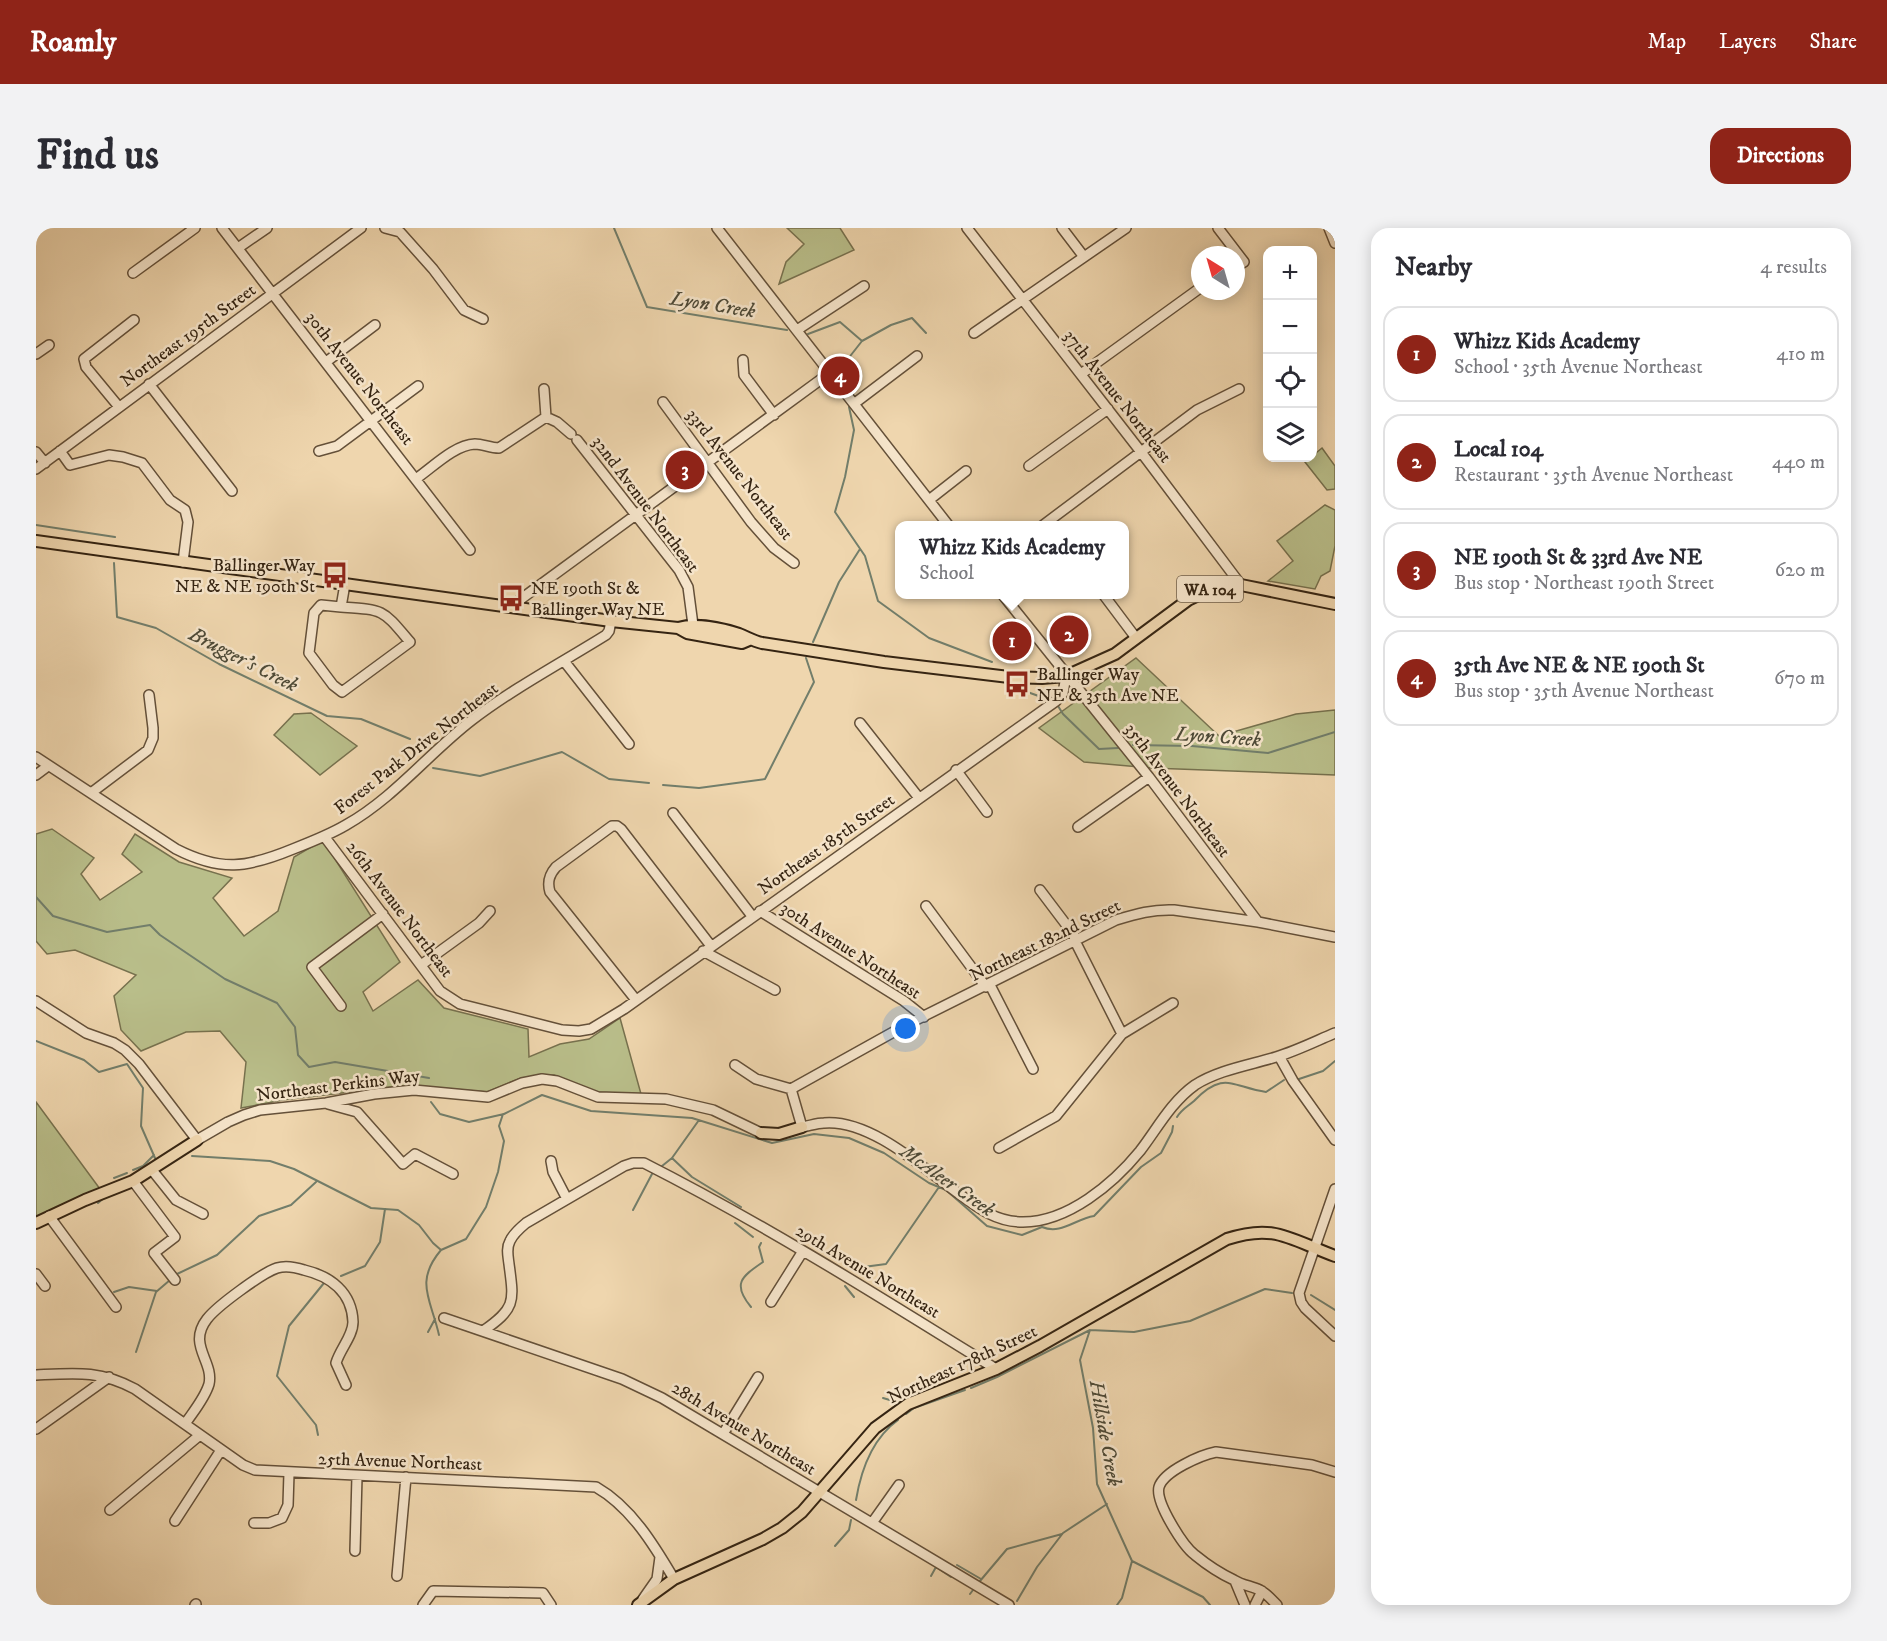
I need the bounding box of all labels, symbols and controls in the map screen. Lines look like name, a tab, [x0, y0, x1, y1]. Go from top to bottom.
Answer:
text: Roamly	[30, 25, 116, 60]
text: Map	[1647, 29, 1686, 55]
text: Layers	[1719, 29, 1777, 55]
text: Share	[1810, 29, 1857, 55]
button: Directions	[1710, 128, 1851, 184]
text: Find us	[36, 130, 159, 182]
north arrow	[1191, 246, 1245, 300]
map controls	[1263, 246, 1317, 462]
button: +	[1263, 246, 1317, 300]
text: Nearby	[1395, 251, 1472, 284]
text: 4 results	[1760, 255, 1827, 280]
street label: Northeast 195th Street	[117, 279, 261, 392]
water label: Lyon Creek	[668, 286, 758, 325]
button: −	[1263, 300, 1317, 354]
street label: 30th Avenue Northeast	[300, 308, 418, 450]
street label: 37th Avenue Northeast	[1058, 326, 1176, 468]
text: Whizz Kids Academy	[1454, 328, 1640, 355]
text: 1	[1413, 342, 1420, 367]
text: 410 m	[1776, 342, 1825, 367]
pin: 4	[820, 354, 860, 398]
button: locate	[1263, 354, 1317, 408]
text: School · 35th Avenue Northeast	[1454, 355, 1703, 380]
street label: 33rd Avenue Northeast	[682, 404, 798, 544]
button: layers	[1263, 408, 1317, 462]
street label: 32nd Avenue Northeast	[587, 432, 704, 577]
text: Local 104	[1454, 436, 1543, 463]
pin: 3	[666, 448, 704, 492]
text: 2	[1412, 450, 1421, 475]
text: 440 m	[1772, 450, 1825, 475]
text: Restaurant · 35th Avenue Northeast	[1454, 463, 1733, 488]
popup	[895, 521, 1129, 599]
text: Whizz Kids Academy	[919, 534, 1105, 561]
text: NE 190th St & 33rd Ave NE	[1454, 544, 1702, 571]
place label: Ballinger Way NE & NE 190th St	[175, 555, 315, 598]
text: 3	[1413, 558, 1420, 583]
text: 620 m	[1775, 558, 1825, 583]
bus stop icon: Ballinger Way NE & NE 190th St	[320, 560, 350, 590]
text: School	[919, 561, 974, 586]
text: Bus stop · Northeast 190th Street	[1454, 571, 1714, 596]
road number: WA 104	[1177, 576, 1243, 602]
place label: NE 190th St & Ballinger Way NE	[531, 578, 665, 621]
bus stop icon: NE 190th St & Ballinger Way NE	[496, 583, 526, 613]
pin: 2	[1050, 612, 1088, 658]
pin: 1	[992, 618, 1032, 664]
water label: Brugger's Creek	[184, 622, 302, 699]
text: 35th Ave NE & NE 190th St	[1454, 652, 1705, 679]
place label: Ballinger Way NE & 35th Ave NE	[1037, 664, 1179, 707]
text: 4	[1411, 666, 1422, 691]
text: 670 m	[1774, 666, 1825, 691]
bus stop icon: Ballinger Way NE & 35th Ave NE	[1002, 669, 1032, 699]
street label: Forest Park Drive Northeast	[330, 678, 503, 820]
text: Bus stop · 35th Avenue Northeast	[1454, 679, 1714, 704]
street label: 35th Avenue Northeast	[1120, 719, 1235, 862]
water label: Lyon Creek	[1173, 722, 1262, 753]
street label: Northeast 185th Street	[754, 789, 899, 900]
street label: 26th Avenue Northeast	[341, 837, 458, 982]
street label: Northeast 182nd Street	[967, 895, 1125, 987]
street label: 30th Avenue Northeast	[776, 897, 925, 1005]
your location	[891, 1014, 920, 1043]
street label: Northeast Perkins Way	[255, 1065, 421, 1107]
water label: McAleer Creek	[893, 1138, 1000, 1223]
street label: 29th Avenue Northeast	[791, 1220, 944, 1324]
street label: Northeast 178th Street	[884, 1321, 1041, 1409]
street label: 28th Avenue Northeast	[667, 1377, 820, 1481]
water label: Hillside Creek	[1083, 1377, 1126, 1489]
street label: 25th Avenue Northeast	[317, 1448, 483, 1476]

